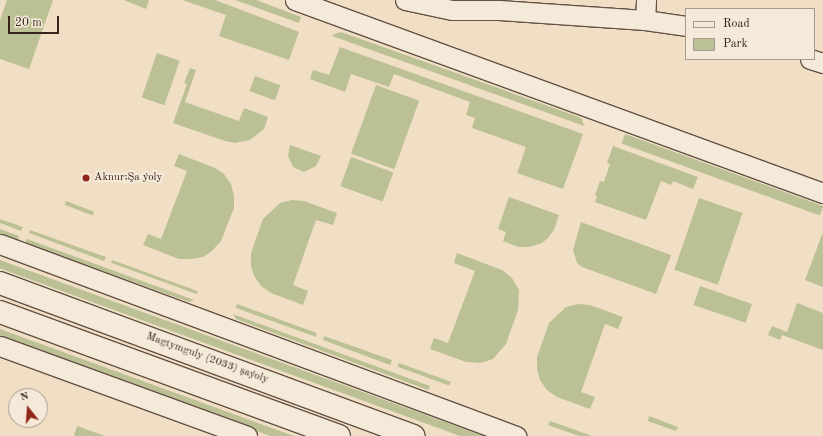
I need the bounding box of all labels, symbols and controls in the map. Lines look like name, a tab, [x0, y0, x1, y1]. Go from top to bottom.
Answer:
scale bar	[10, 8, 61, 34]
legend	[685, 8, 815, 60]
text: 20 m	[15, 17, 42, 29]
text: Road	[723, 18, 750, 30]
text: Park	[723, 38, 748, 50]
place label: Aknur;Şa ýoly	[94, 171, 162, 185]
marker: Aknur;Şa ýoly	[81, 173, 91, 183]
street label: Magtymguly (2033) şaýoly	[144, 331, 270, 387]
north arrow	[8, 388, 48, 428]
text: N	[19, 391, 30, 403]

